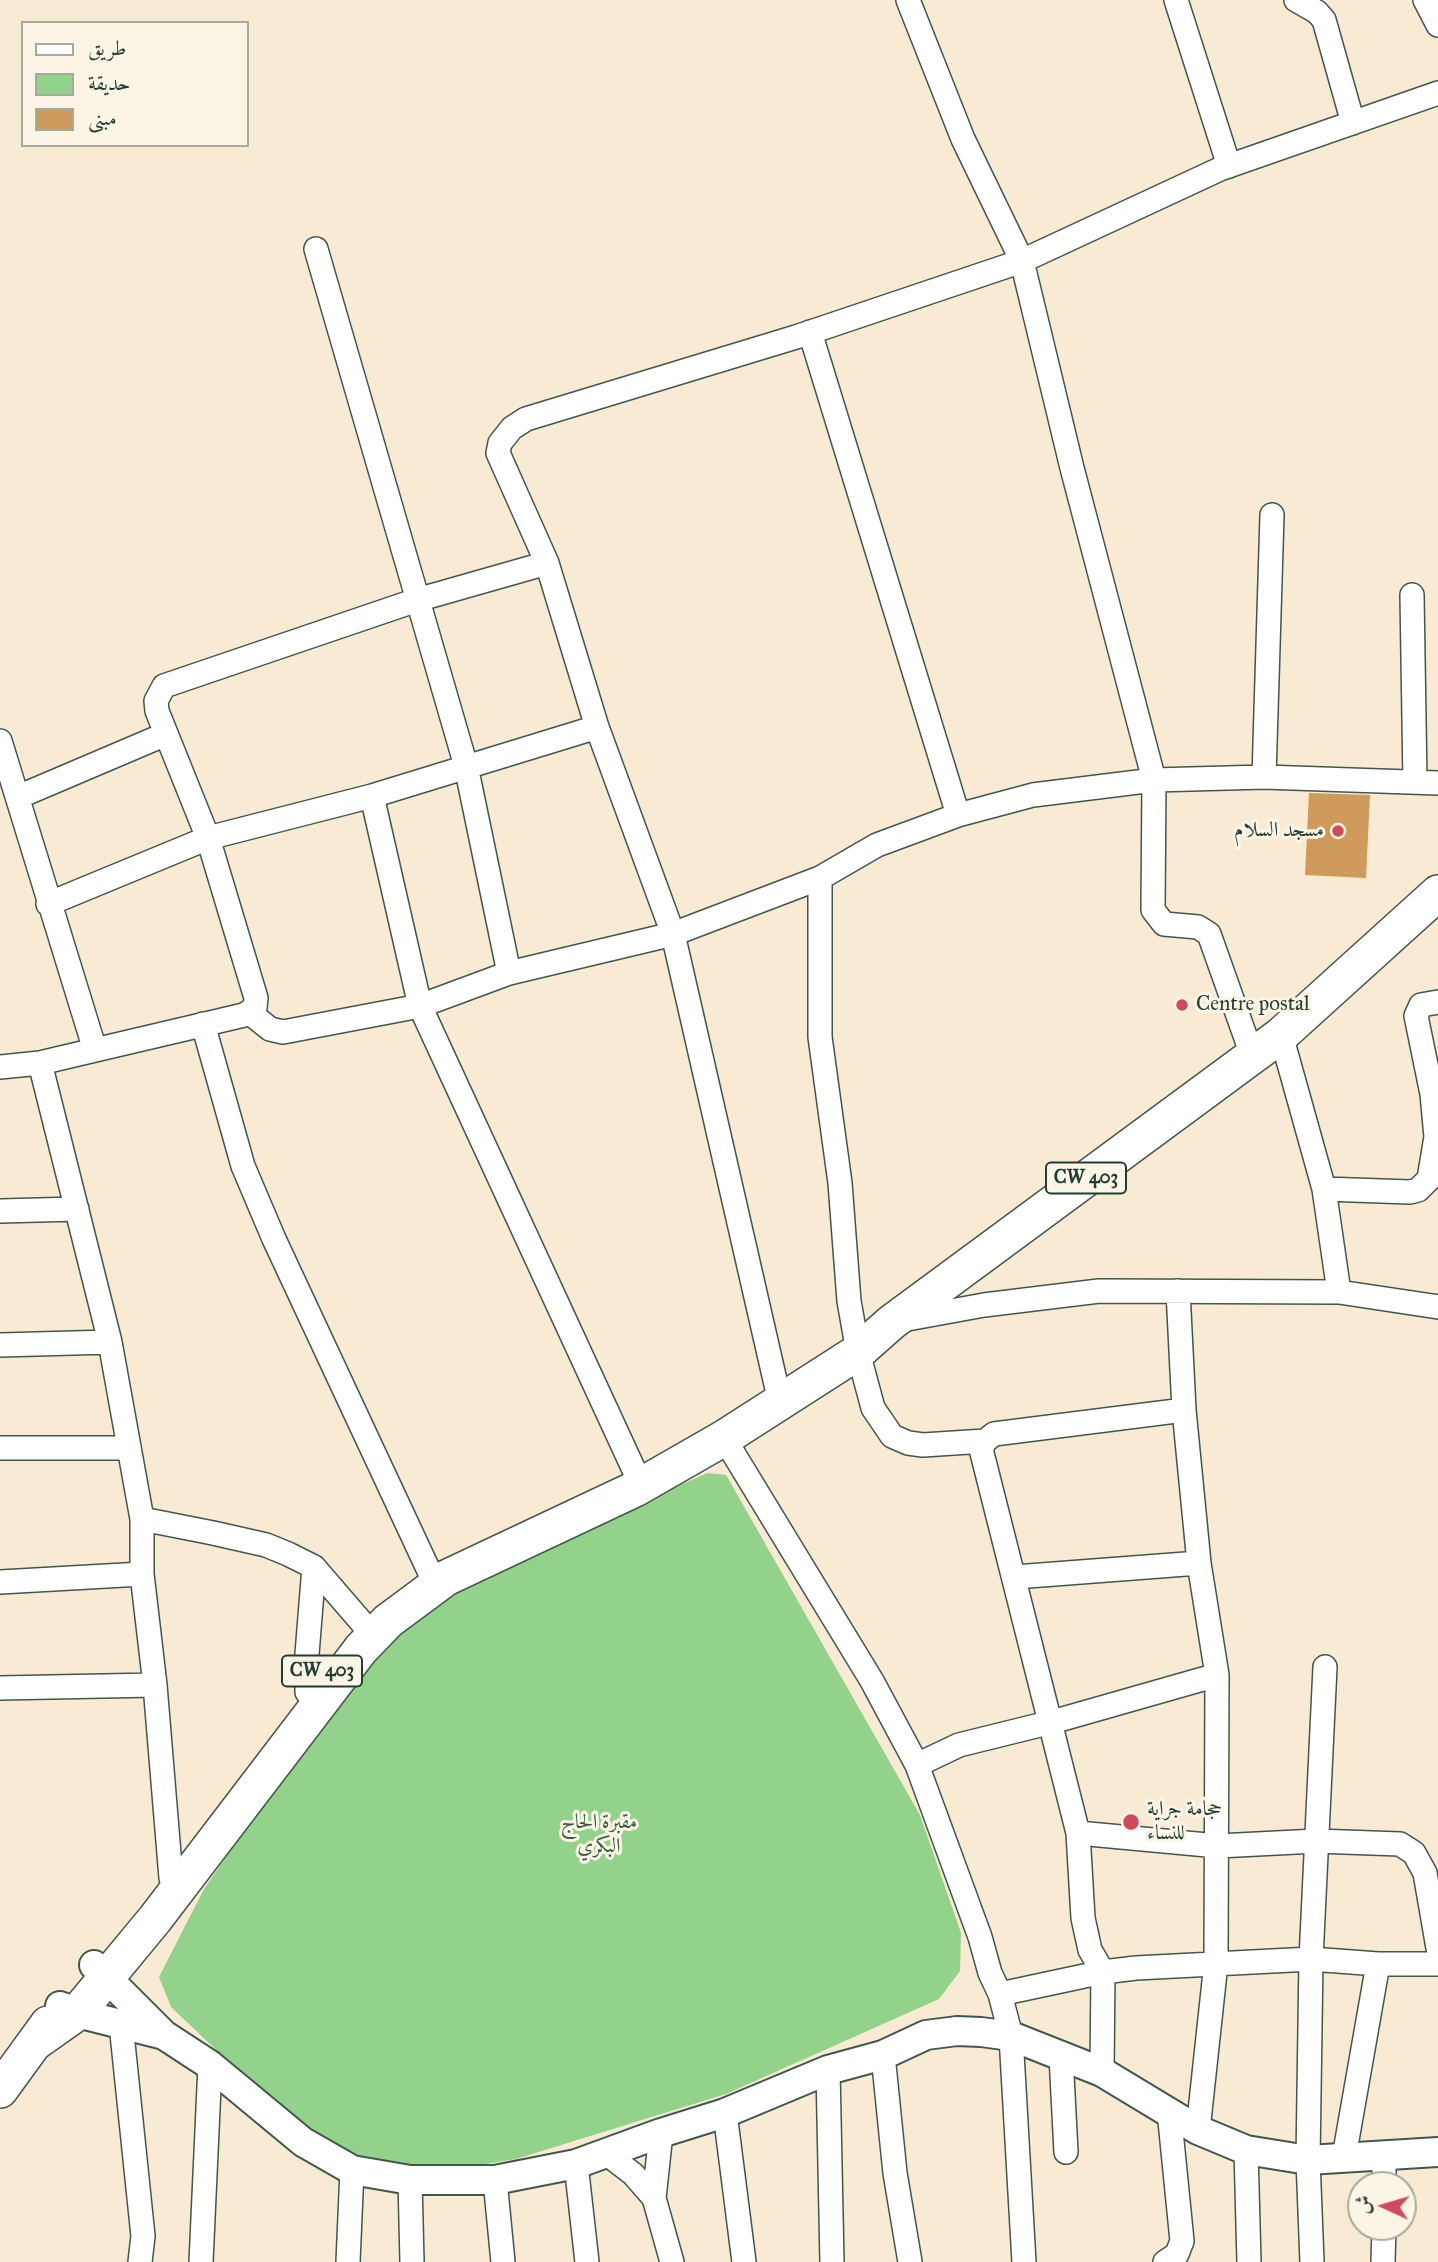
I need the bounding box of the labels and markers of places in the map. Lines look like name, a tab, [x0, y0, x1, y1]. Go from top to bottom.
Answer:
place label: مسجد السلام	[1234, 818, 1324, 844]
marker: مسجد السلام	[1330, 823, 1346, 839]
place label: Centre postal	[1196, 992, 1310, 1018]
marker: Centre postal	[1174, 997, 1190, 1013]
place label: حجامة جراية للنساء	[1147, 1797, 1222, 1847]
marker: حجامة جراية للنساء	[1121, 1812, 1141, 1832]

